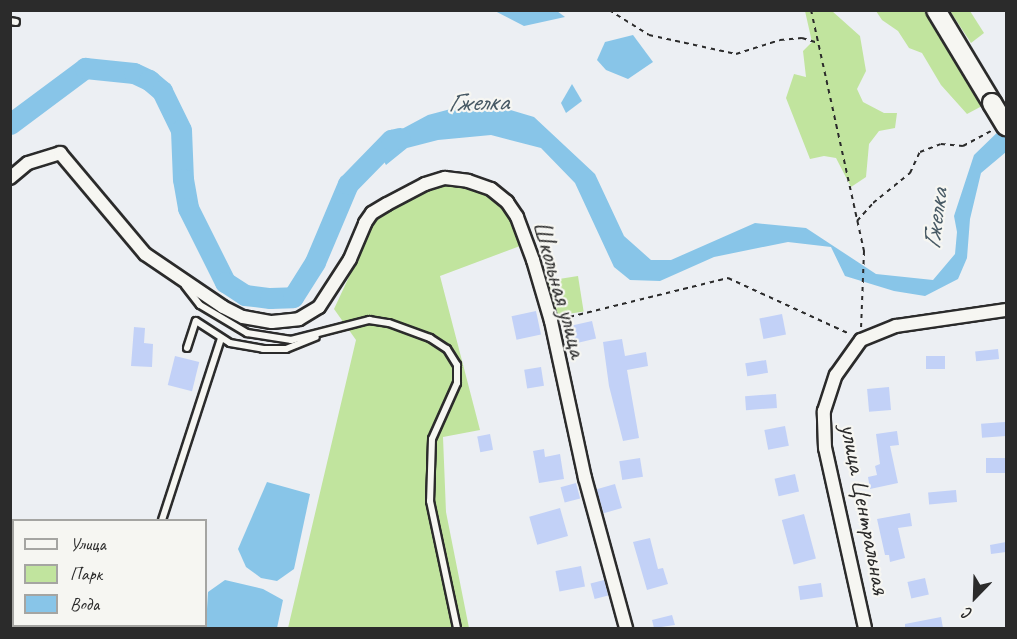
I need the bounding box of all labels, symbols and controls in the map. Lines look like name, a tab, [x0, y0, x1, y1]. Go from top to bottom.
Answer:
water label: Гжелка	[448, 85, 508, 119]
water label: Гжелка	[915, 187, 955, 251]
street label: Школьная улица	[526, 217, 594, 361]
street label: улица Центральная	[833, 420, 897, 598]
legend	[12, 519, 207, 627]
text: Улица	[70, 533, 106, 555]
text: Парк	[70, 563, 102, 585]
north arrow	[945, 567, 1005, 627]
text: Вода	[70, 593, 99, 615]
text: С	[960, 603, 975, 624]

